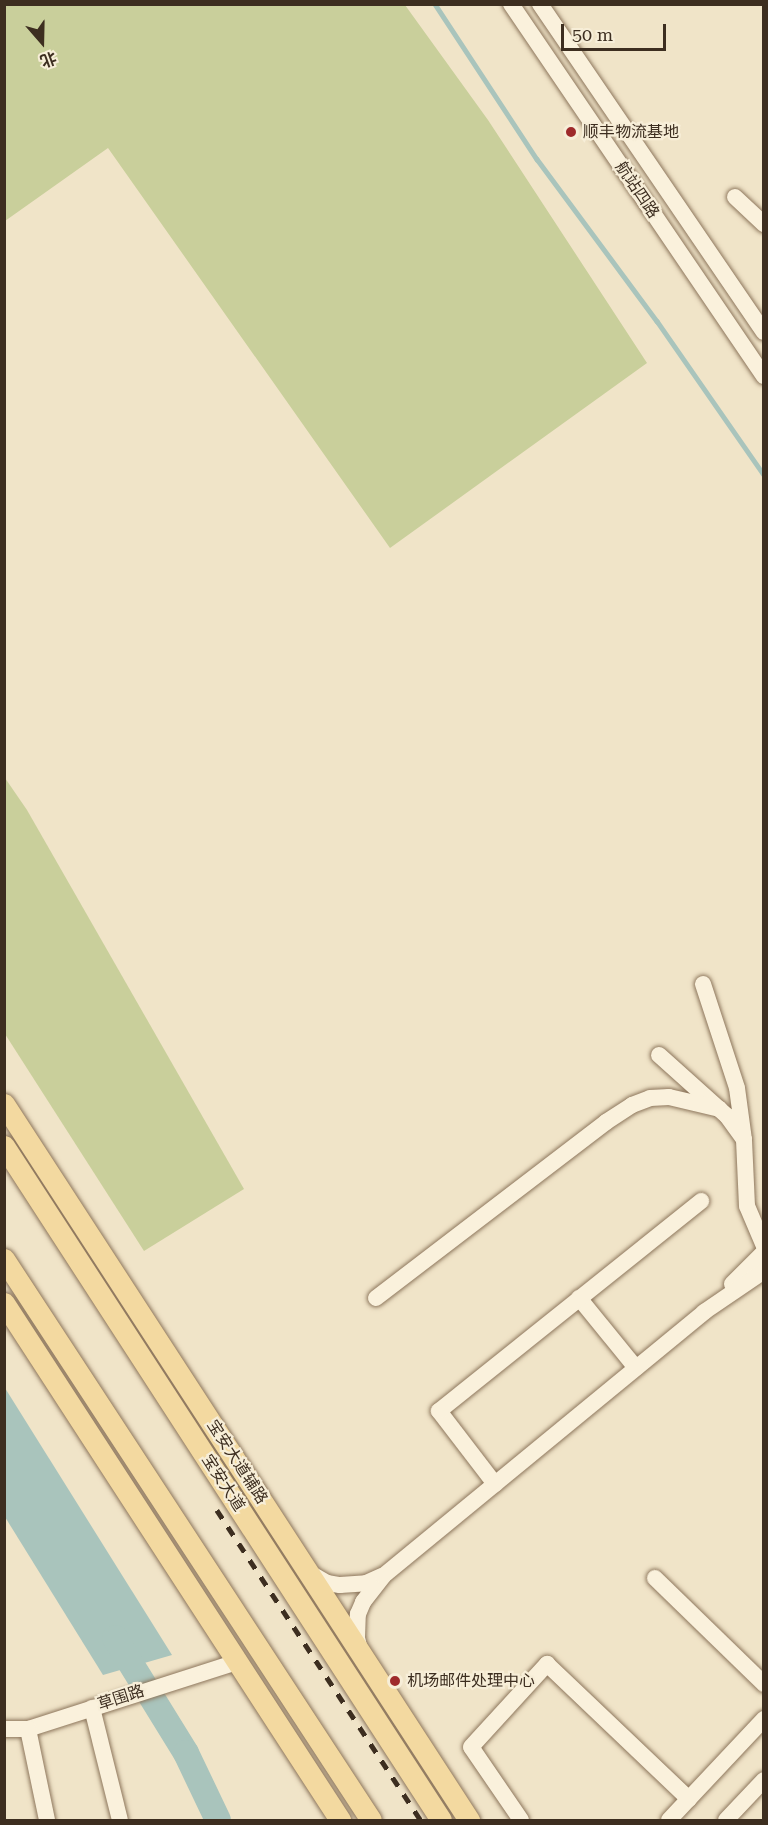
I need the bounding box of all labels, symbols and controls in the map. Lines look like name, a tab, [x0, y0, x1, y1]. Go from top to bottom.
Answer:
north arrow	[12, 12, 72, 72]
scale bar	[564, 12, 669, 50]
text: 50 m	[572, 24, 613, 45]
text: 北	[38, 48, 59, 71]
place label: 顺丰物流基地	[583, 122, 679, 142]
marker: 顺丰物流基地	[564, 125, 578, 139]
street label: 航站四路	[611, 158, 663, 222]
street label: 宝安大道辅路	[203, 1417, 271, 1507]
street label: 宝安大道	[198, 1451, 248, 1515]
place label: 机场邮件处理中心	[407, 1671, 535, 1691]
marker: 机场邮件处理中心	[388, 1674, 402, 1688]
street label: 草围路	[95, 1681, 147, 1715]

